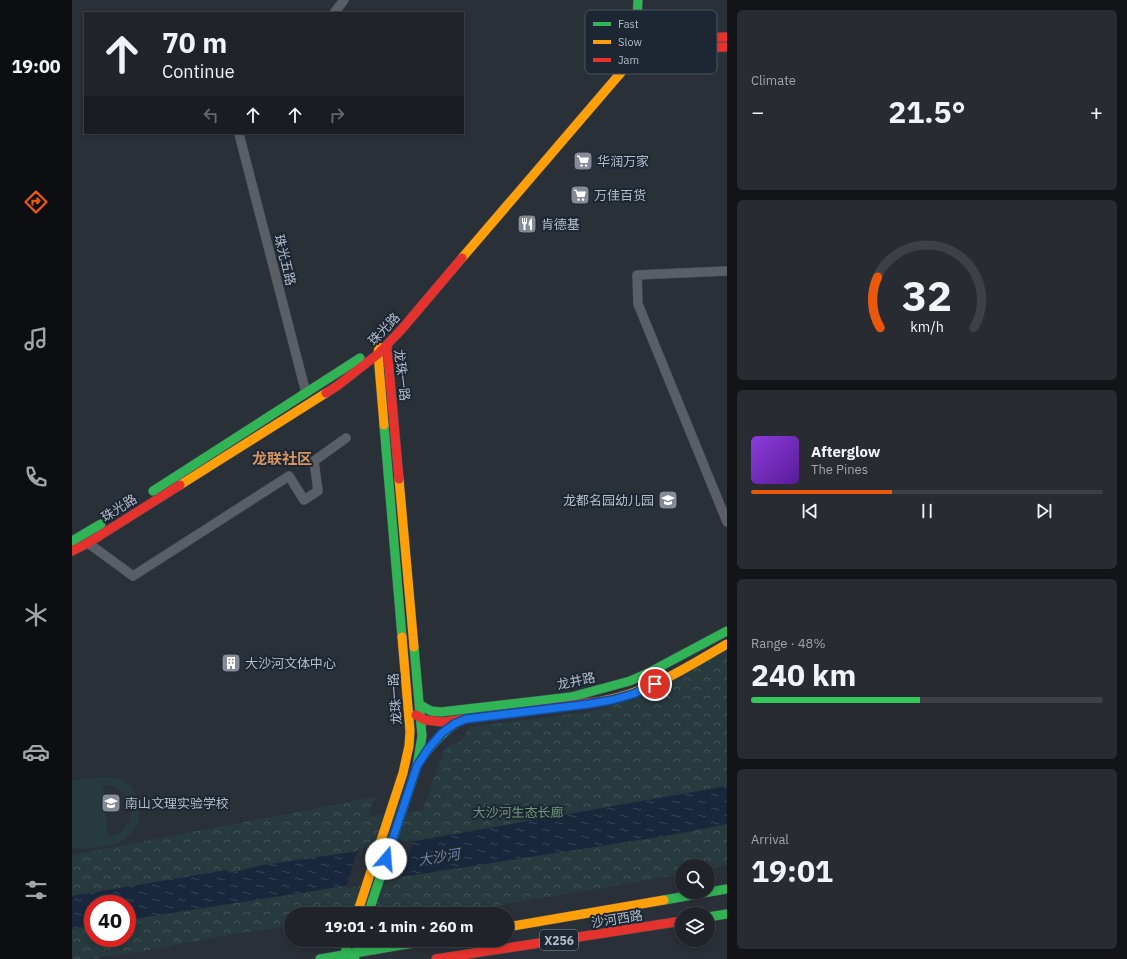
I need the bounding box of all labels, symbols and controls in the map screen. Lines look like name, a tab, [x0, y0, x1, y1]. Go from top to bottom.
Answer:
legend	[585, 10, 717, 74]
text: Fast	[618, 17, 639, 31]
text: 70 m	[162, 24, 227, 61]
icon: ahead	[96, 28, 148, 80]
text: Slow	[618, 35, 642, 49]
text: Jam	[618, 53, 639, 67]
text: 19:00	[11, 55, 61, 78]
text: Continue	[162, 60, 235, 83]
text: Climate	[751, 72, 796, 89]
text: 21.5°	[888, 92, 966, 131]
text: −	[751, 97, 764, 126]
text: +	[1090, 97, 1103, 126]
icon: left	[200, 104, 222, 126]
icon: ahead	[242, 104, 264, 126]
icon: ahead	[284, 104, 306, 126]
icon: right	[326, 104, 348, 126]
supermarket icon: 华润万家	[572, 150, 594, 172]
place label: 华润万家	[597, 153, 649, 170]
supermarket icon: 万佳百货	[569, 184, 591, 206]
place label: 万佳百货	[594, 187, 646, 204]
icon: directions	[22, 188, 50, 216]
restaurant icon: 肯德基	[516, 213, 538, 235]
place label: 肯德基	[541, 216, 580, 233]
street label: 珠光五路	[270, 233, 300, 287]
text: 32	[902, 267, 952, 321]
street label: 珠光路	[364, 309, 404, 349]
text: km/h	[910, 316, 944, 335]
icon: music	[22, 325, 50, 353]
street label: 龙珠一路	[390, 348, 414, 402]
text: Afterglow	[811, 442, 880, 461]
district label: 龙联社区	[252, 449, 312, 468]
text: The Pines	[811, 461, 868, 478]
icon: phone	[22, 463, 50, 491]
school or university icon: 龙都名园幼儿园	[657, 489, 679, 511]
street label: 珠光路	[98, 490, 140, 526]
place label: 龙都名园幼儿园	[563, 492, 654, 509]
icon: previous	[799, 500, 821, 522]
icon: pause	[916, 500, 938, 522]
icon: next	[1033, 500, 1055, 522]
icon: climate	[22, 601, 50, 629]
text: Range · 48%	[751, 635, 825, 652]
building icon: 大沙河文体中心	[220, 652, 242, 674]
place label: 大沙河文体中心	[245, 655, 336, 672]
text: 240 km	[751, 655, 856, 694]
pin	[638, 667, 672, 701]
street label: 龙井路	[555, 669, 597, 693]
street label: 龙珠一路	[385, 672, 405, 726]
icon: arrive	[644, 673, 666, 695]
icon: car	[22, 738, 50, 766]
school or university icon: 南山文理实验学校	[100, 792, 122, 814]
place label: 南山文理实验学校	[125, 795, 229, 812]
park label: 大沙河生态长廊	[472, 804, 564, 821]
text: Arrival	[751, 831, 789, 848]
position arrow	[365, 838, 407, 880]
water label: 大沙河	[417, 844, 464, 869]
text: 19:01	[751, 851, 833, 890]
map controls	[675, 859, 715, 947]
button: search	[675, 859, 715, 899]
icon: filters	[22, 876, 50, 904]
speed limit sign: 40	[84, 895, 136, 947]
street label: 沙河西路	[590, 907, 644, 931]
button: layers	[675, 907, 715, 947]
text: 19:01 · 1 min · 260 m	[325, 917, 473, 936]
road number: X256	[540, 930, 578, 950]

